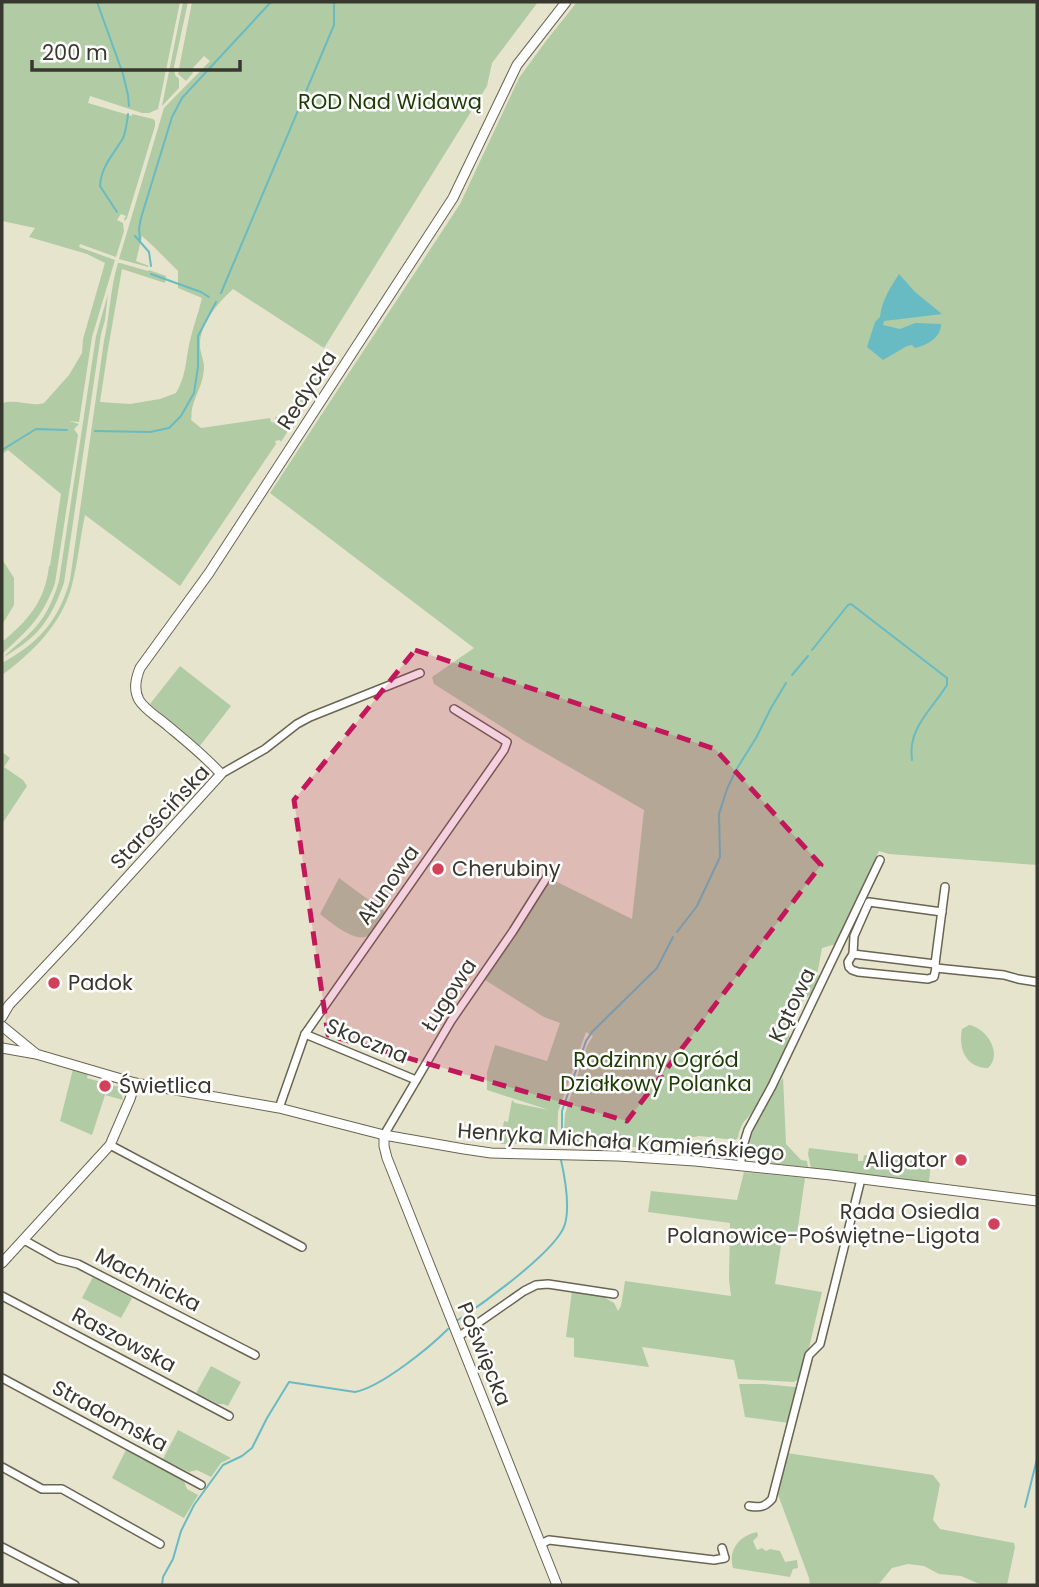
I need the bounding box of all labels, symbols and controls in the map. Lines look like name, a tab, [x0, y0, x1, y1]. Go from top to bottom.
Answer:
scale bar	[32, 28, 240, 72]
text: 200 m	[42, 38, 108, 67]
park label: ROD Nad Widawą	[298, 87, 482, 116]
street label: Redycka	[270, 344, 343, 435]
street label: Starościńska	[103, 758, 216, 875]
street label: Ałunowa	[350, 839, 426, 930]
place label: Cherubiny	[452, 854, 561, 883]
marker: Cherubiny	[430, 861, 446, 877]
street label: Ługowa	[414, 953, 483, 1037]
street label: Kątowa	[761, 963, 822, 1047]
place label: Padok	[68, 968, 133, 997]
marker: Padok	[46, 975, 62, 991]
street label: Skoczna	[322, 1011, 413, 1070]
park label: Rodzinny Ogród Działkowy Polanka	[560, 1045, 752, 1098]
place label: Świetlica	[119, 1071, 212, 1100]
marker: Świetlica	[97, 1078, 113, 1094]
street label: Henryka Michała Kamieńskiego	[457, 1116, 785, 1167]
place label: Aligator	[865, 1145, 947, 1174]
marker: Aligator	[953, 1152, 969, 1168]
place label: Rada Osiedla Polanowice-Poświętne-Ligota	[667, 1197, 980, 1250]
marker: Rada Osiedla Polanowice-Poświętne-Ligota	[986, 1216, 1002, 1232]
street label: Machnicka	[90, 1241, 206, 1319]
street label: Poświęcka	[450, 1298, 518, 1410]
street label: Raszowska	[67, 1300, 181, 1379]
street label: Stradomska	[47, 1373, 173, 1458]

